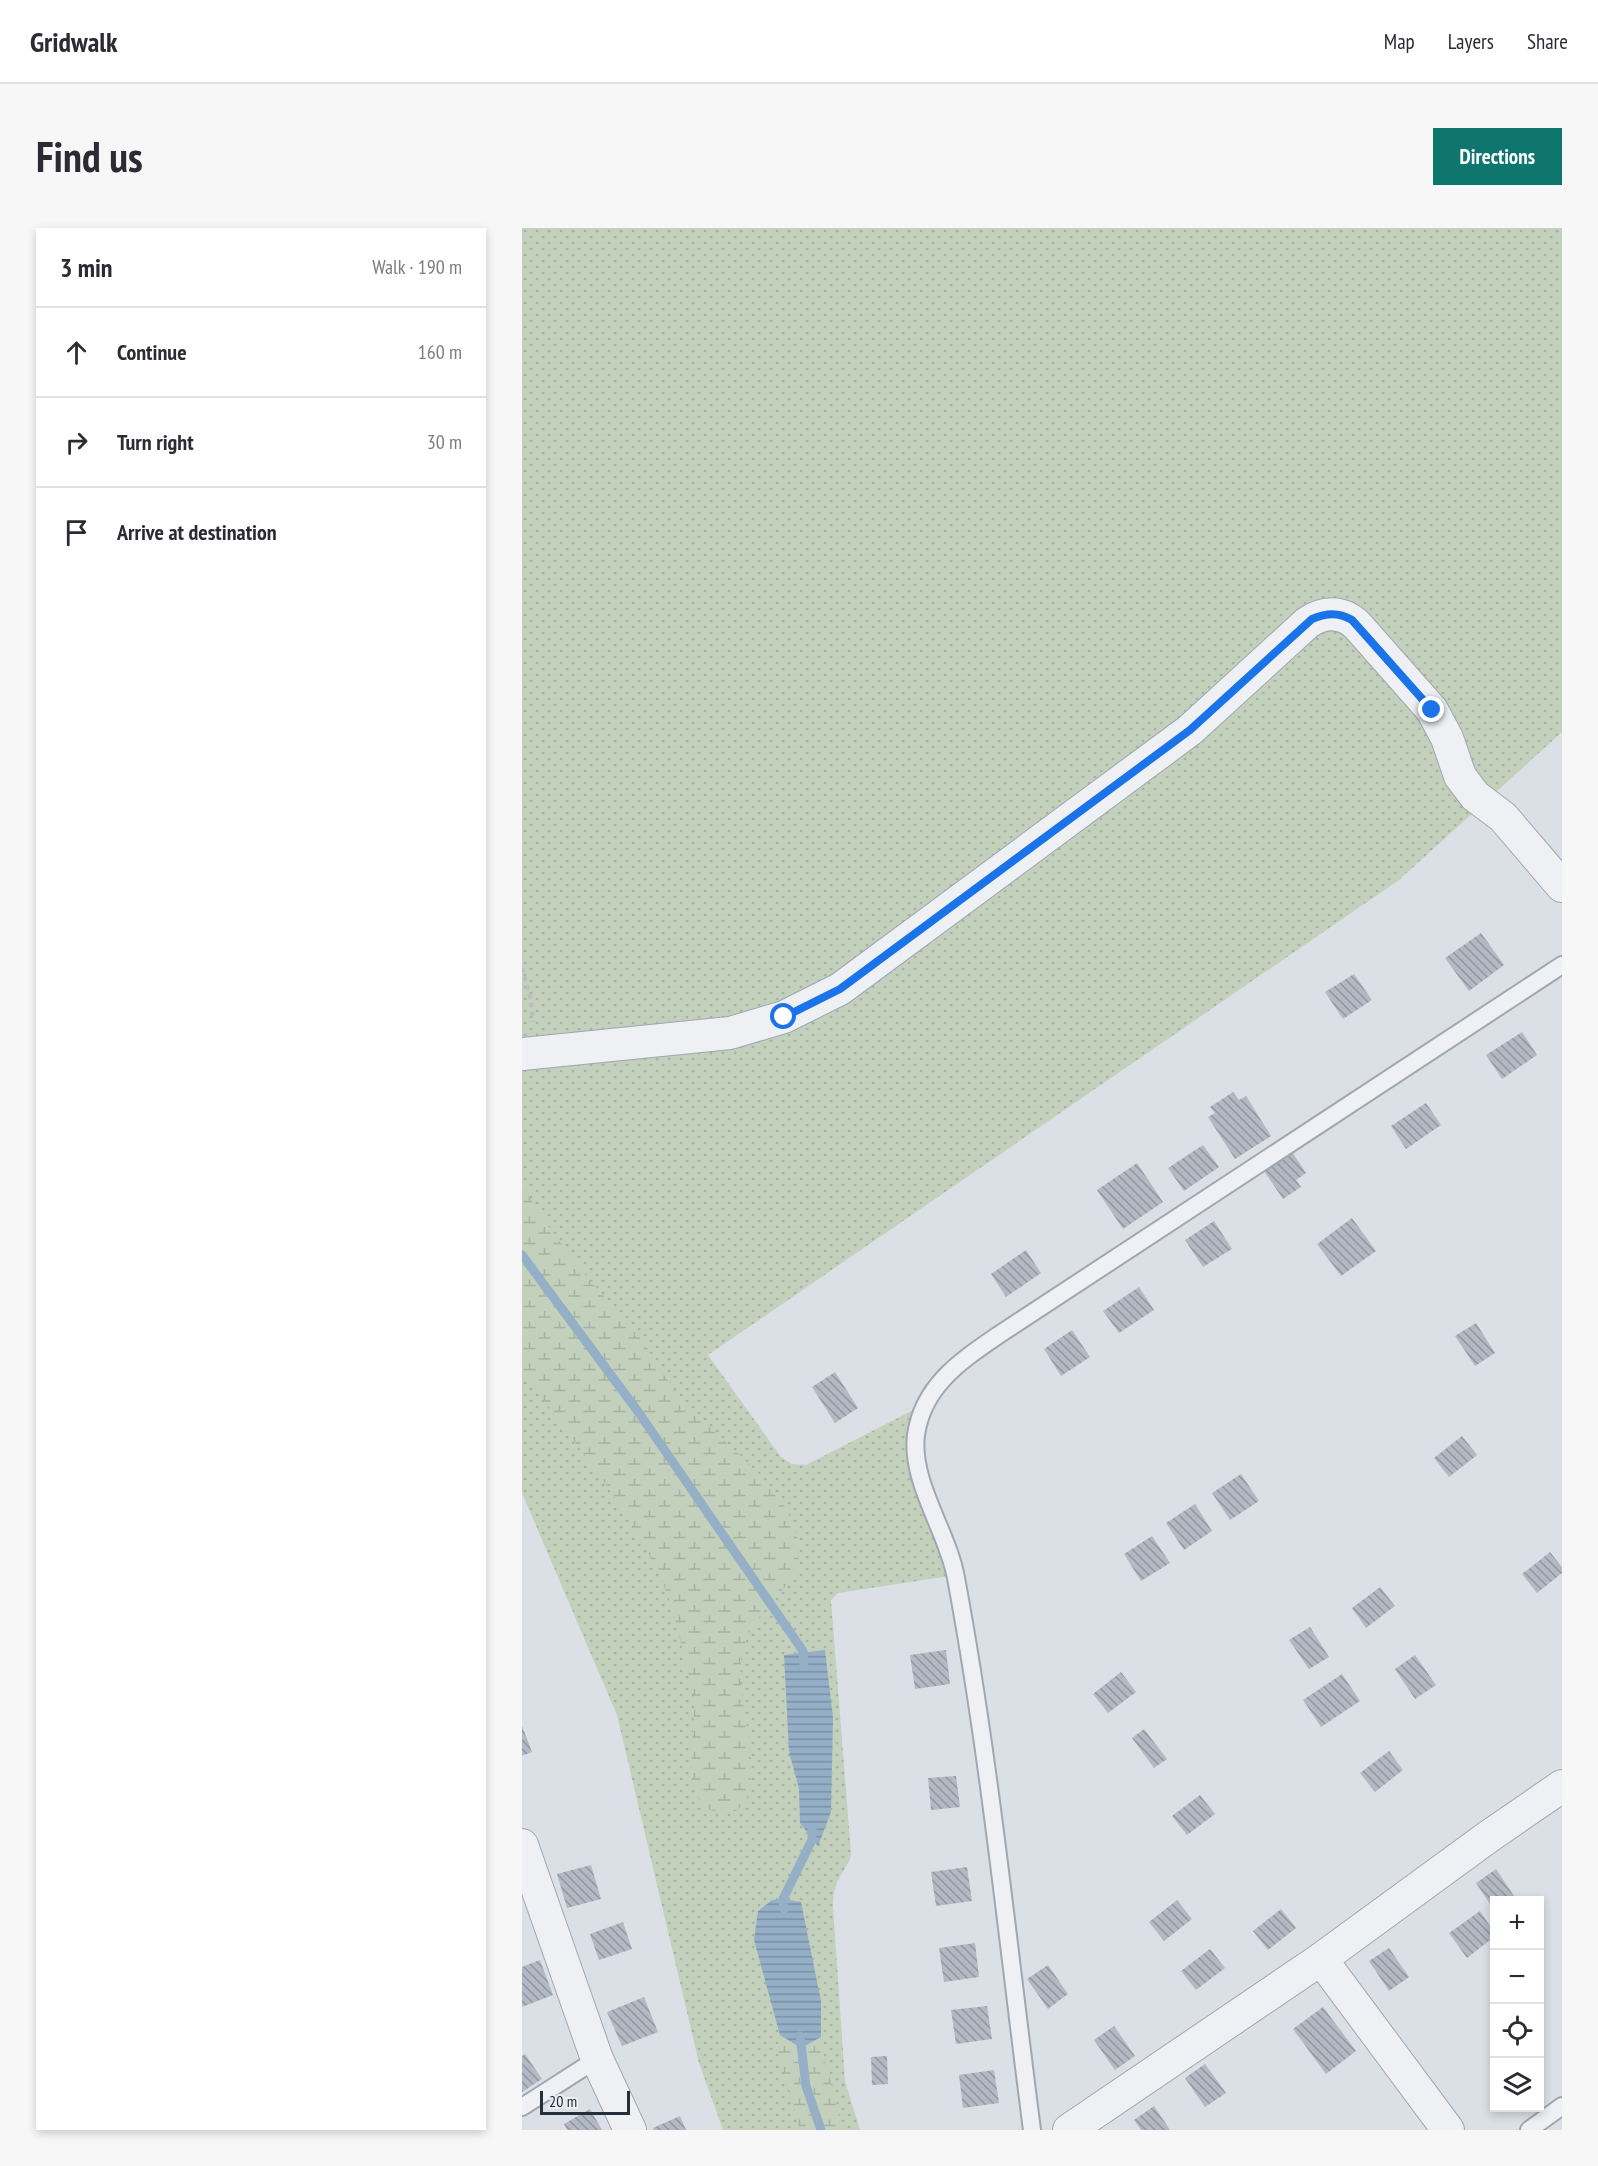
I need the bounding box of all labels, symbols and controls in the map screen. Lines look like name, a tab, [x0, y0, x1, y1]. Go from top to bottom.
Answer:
text: Gridwalk	[30, 23, 118, 60]
text: Map	[1384, 28, 1415, 55]
text: Layers	[1448, 28, 1494, 55]
text: Share	[1527, 28, 1568, 55]
button: Directions	[1433, 128, 1562, 185]
text: Find us	[36, 129, 143, 184]
text: 3 min	[60, 251, 113, 284]
text: Walk · 190 m	[372, 254, 462, 280]
icon: ahead	[60, 336, 93, 369]
text: Continue	[117, 338, 187, 366]
text: 160 m	[418, 339, 462, 365]
icon: right	[60, 426, 93, 459]
text: Turn right	[117, 428, 194, 456]
text: 30 m	[427, 429, 462, 455]
icon: arrive	[60, 516, 93, 549]
text: Arrive at destination	[117, 518, 277, 546]
route end	[1418, 696, 1444, 722]
route start	[770, 1003, 796, 1029]
map controls	[1490, 1896, 1544, 2112]
button: +	[1490, 1896, 1544, 1950]
button: −	[1490, 1950, 1544, 2004]
button: locate	[1490, 2004, 1544, 2058]
button: layers	[1490, 2058, 1544, 2112]
scale bar	[540, 2088, 630, 2116]
text: 20 m	[549, 2091, 577, 2111]

